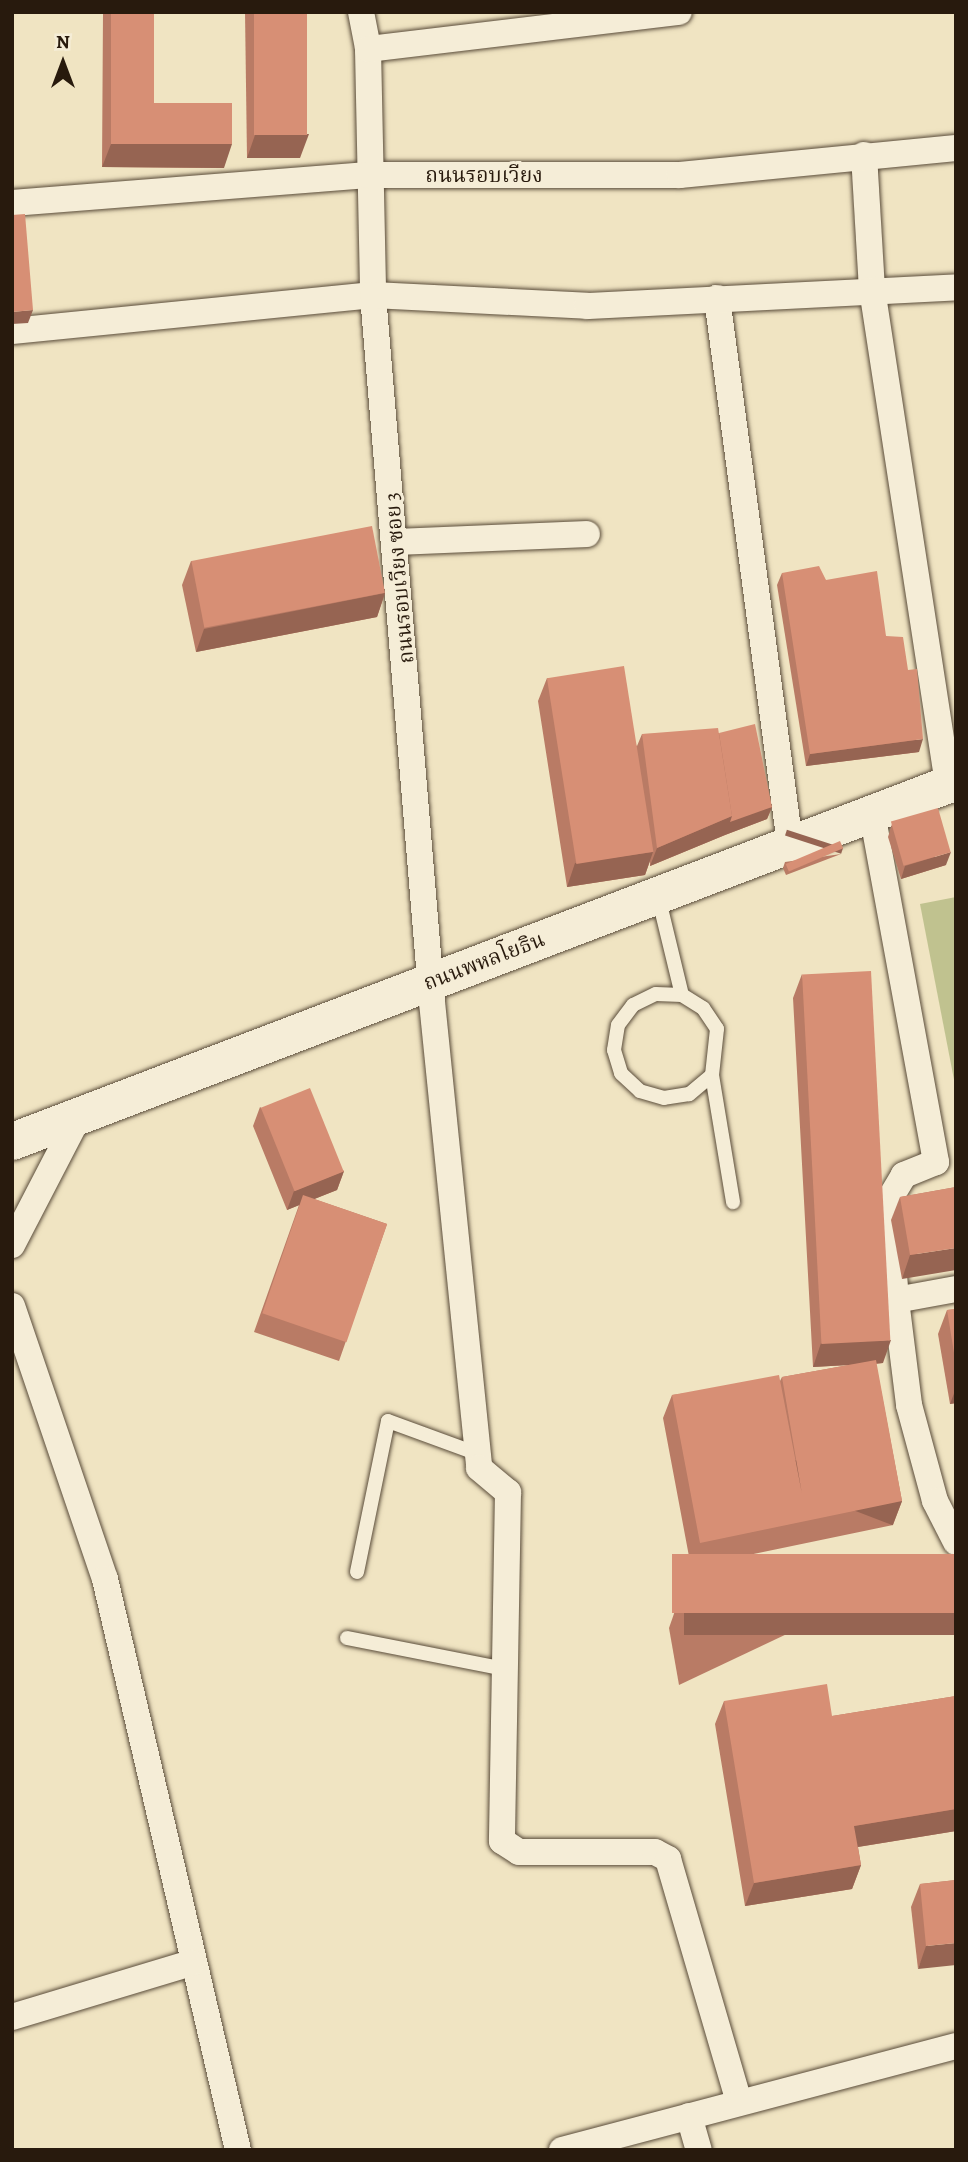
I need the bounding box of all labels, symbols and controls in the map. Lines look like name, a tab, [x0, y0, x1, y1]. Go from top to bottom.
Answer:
north arrow	[28, 28, 98, 98]
text: N	[56, 29, 70, 55]
street label: ถนนรอบเวียง	[425, 162, 543, 188]
street label: ถนนรอบเวียง ซอย 3	[379, 491, 419, 665]
street label: ถนนพหลโยธิน	[420, 926, 548, 996]

